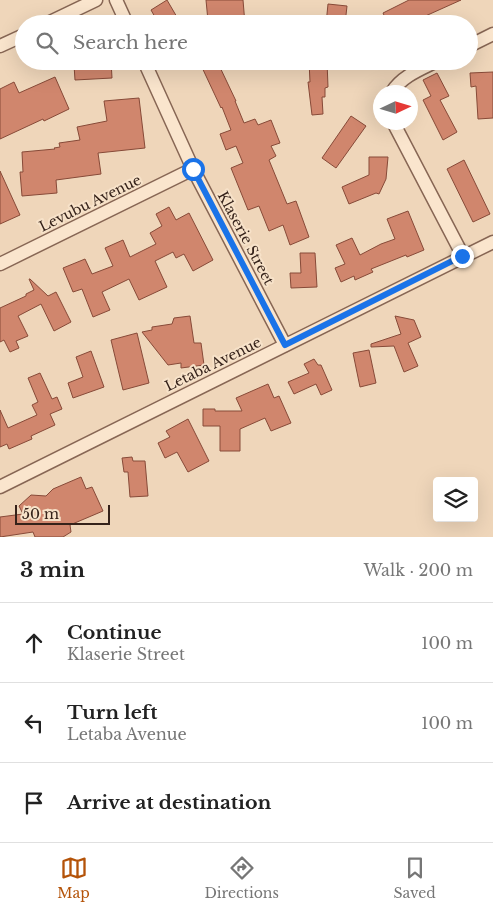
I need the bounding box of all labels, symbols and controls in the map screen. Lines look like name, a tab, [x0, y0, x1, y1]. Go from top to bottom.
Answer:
search box	[15, 15, 478, 70]
icon: search	[33, 29, 61, 57]
text: Search here	[73, 31, 188, 54]
north arrow	[373, 85, 418, 130]
route start	[182, 158, 205, 181]
street label: Levubu Avenue	[36, 171, 144, 235]
street label: Klaserie Street	[214, 188, 278, 288]
route end	[451, 245, 474, 268]
street label: Letaba Avenue	[162, 333, 264, 395]
map controls	[433, 477, 478, 522]
button: layers	[433, 477, 478, 522]
scale bar	[15, 502, 110, 525]
text: 50 m	[22, 505, 59, 523]
text: 3 min	[20, 557, 85, 583]
text: Walk · 200 m	[364, 560, 473, 580]
text: Continue	[67, 621, 162, 644]
icon: ahead	[20, 629, 48, 657]
text: 100 m	[421, 633, 473, 653]
text: Klaserie Street	[67, 644, 185, 664]
text: Turn left	[67, 701, 158, 724]
icon: left	[20, 709, 48, 737]
text: 100 m	[421, 713, 473, 733]
text: Letaba Avenue	[67, 724, 187, 744]
icon: arrive	[20, 789, 48, 817]
text: Arrive at destination	[67, 791, 271, 814]
tab: Map	[57, 854, 90, 902]
tab: Directions	[204, 854, 279, 902]
tab: Saved	[393, 854, 436, 902]

